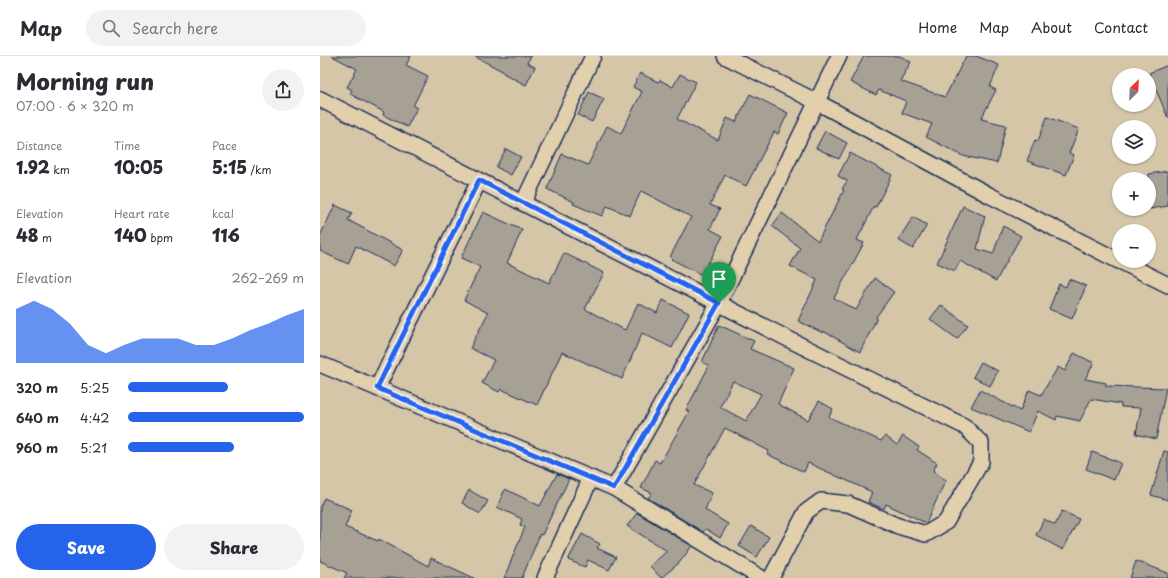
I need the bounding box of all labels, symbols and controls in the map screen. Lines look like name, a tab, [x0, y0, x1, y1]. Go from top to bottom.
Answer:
search box	[86, 10, 366, 46]
text: Map	[20, 14, 62, 42]
text: Search here	[132, 16, 218, 39]
icon: search	[100, 17, 122, 39]
text: Home	[918, 17, 957, 38]
text: Map	[979, 17, 1009, 38]
text: About	[1031, 17, 1072, 38]
text: Contact	[1094, 17, 1148, 38]
text: Morning run	[16, 64, 154, 97]
north arrow	[1112, 68, 1156, 112]
map controls	[1112, 68, 1156, 268]
button: share	[262, 69, 304, 111]
text: 07:00 · 6 × 320 m	[16, 96, 134, 115]
button: layers	[1112, 120, 1156, 164]
text: Distance	[16, 137, 62, 154]
text: Time	[114, 137, 140, 154]
text: Pace	[212, 137, 237, 154]
text: 1.92	[16, 154, 50, 180]
text: 10:05	[114, 154, 163, 180]
text: 5:15	[212, 154, 247, 180]
text: km	[50, 161, 70, 178]
text: /km	[247, 161, 272, 178]
button: +	[1112, 172, 1156, 216]
text: Elevation	[16, 205, 63, 222]
text: Heart rate	[114, 205, 170, 222]
text: kcal	[212, 205, 234, 222]
text: 48	[16, 222, 39, 248]
text: 140	[114, 222, 147, 248]
text: 116	[212, 222, 240, 248]
button: −	[1112, 224, 1156, 268]
text: m	[39, 229, 52, 246]
text: bpm	[147, 229, 173, 246]
pin	[702, 262, 736, 303]
text: Elevation	[16, 268, 72, 287]
text: 262–269 m	[231, 268, 304, 287]
icon: arrive	[708, 268, 730, 290]
text: 320 m	[16, 378, 58, 397]
text: 5:25	[80, 378, 109, 397]
text: 640 m	[16, 408, 59, 427]
text: 4:42	[80, 408, 110, 427]
text: 960 m	[16, 438, 58, 457]
text: 5:21	[80, 438, 107, 457]
button: Save	[16, 524, 156, 570]
button: Share	[164, 524, 304, 570]

